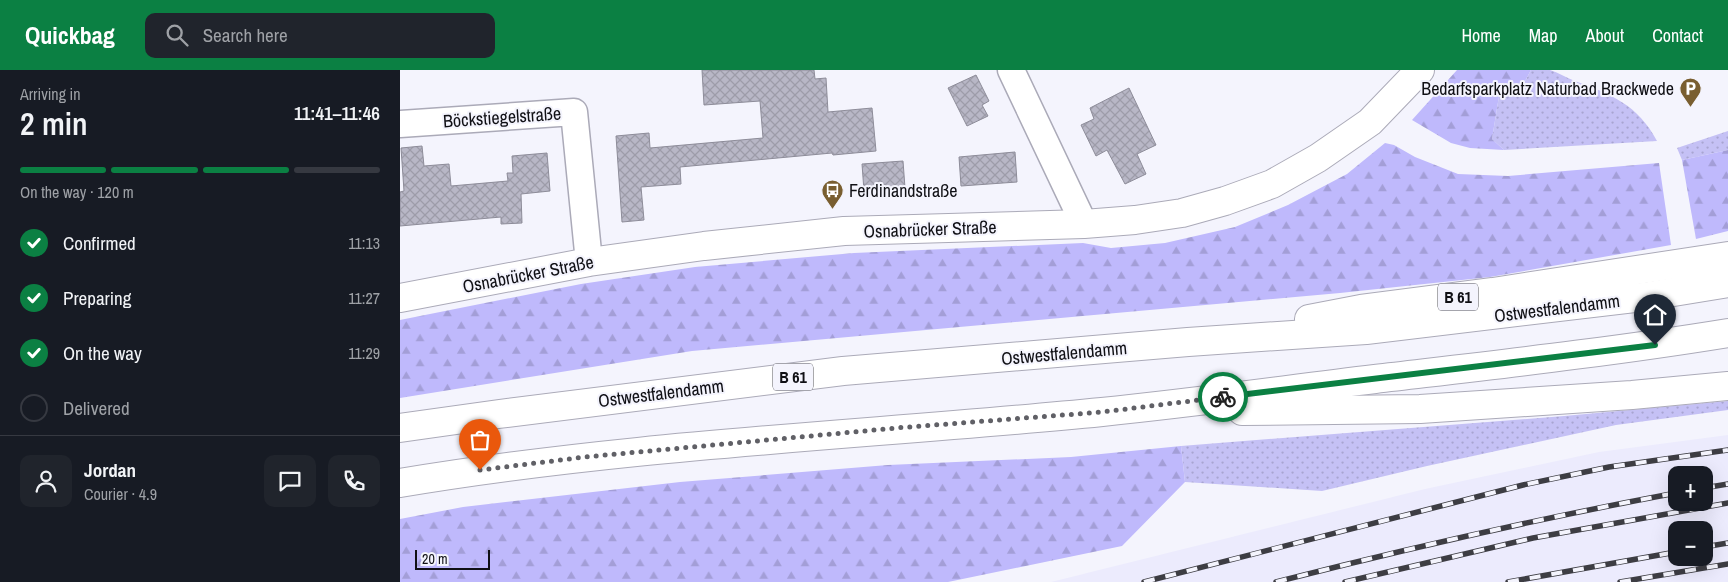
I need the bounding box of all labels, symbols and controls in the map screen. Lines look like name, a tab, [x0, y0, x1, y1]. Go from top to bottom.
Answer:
search box	[145, 13, 495, 58]
text: Quickbag	[25, 19, 115, 51]
icon: search	[163, 21, 191, 49]
text: Search here	[203, 22, 288, 48]
text: Home	[1461, 23, 1501, 48]
text: Map	[1529, 23, 1558, 48]
text: About	[1586, 23, 1624, 48]
text: Contact	[1652, 23, 1703, 48]
place label: Bedarfsparkplatz Naturbad Brackwede	[1421, 76, 1674, 101]
parking icon: Bedarfsparkplatz Naturbad Brackwede	[1678, 76, 1702, 107]
text: Arriving in	[20, 83, 81, 105]
text: 11:41–11:46	[294, 100, 380, 126]
street label: Böckstiegelstraße	[442, 100, 562, 134]
text: 2 min	[20, 102, 88, 145]
bus stop icon: Ferdinandstraße	[821, 178, 845, 209]
place label: Ferdinandstraße	[849, 178, 957, 203]
text: On the way · 120 m	[20, 181, 134, 203]
street label: Osnabrücker Straße	[863, 214, 997, 244]
icon: check	[20, 229, 48, 257]
text: Confirmed	[63, 230, 136, 256]
text: 11:13	[348, 232, 380, 254]
street label: Osnabrücker Straße	[460, 249, 596, 299]
road number: B 61	[1438, 283, 1478, 310]
icon: check	[20, 284, 48, 312]
text: Preparing	[63, 285, 131, 311]
text: 11:27	[348, 287, 380, 309]
street label: Ostwestfalendamm	[1493, 288, 1621, 328]
pin	[1634, 294, 1676, 345]
icon: home	[1641, 301, 1669, 329]
street label: Ostwestfalendamm	[1000, 335, 1128, 371]
icon: check	[20, 339, 48, 367]
text: On the way	[63, 340, 142, 366]
text: 11:29	[348, 342, 380, 364]
road number: B 61	[773, 364, 813, 390]
courier	[1198, 372, 1248, 422]
street label: Ostwestfalendamm	[597, 373, 725, 413]
icon: bike	[1209, 383, 1237, 411]
text: Delivered	[63, 395, 130, 421]
pin	[459, 419, 501, 470]
icon: bag	[466, 426, 494, 454]
button: person	[20, 455, 72, 507]
button: chat	[264, 455, 316, 507]
button: phone	[328, 455, 380, 507]
text: Jordan	[84, 457, 136, 483]
map controls	[1668, 466, 1713, 566]
button: +	[1668, 466, 1713, 511]
text: Courier · 4.9	[84, 483, 157, 505]
button: −	[1668, 521, 1713, 566]
scale bar	[415, 547, 490, 570]
text: 20 m	[422, 550, 448, 568]

